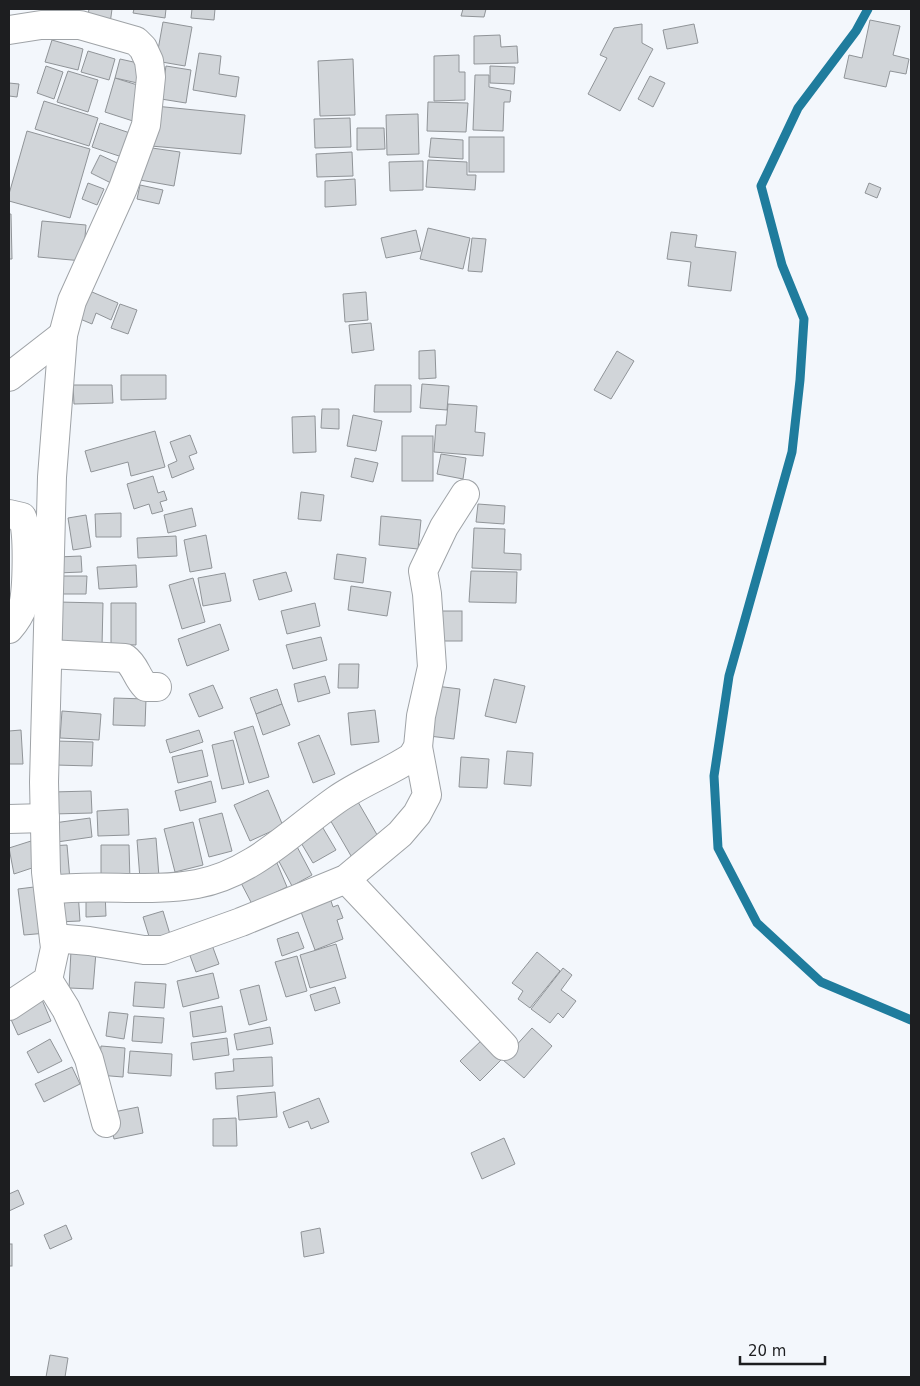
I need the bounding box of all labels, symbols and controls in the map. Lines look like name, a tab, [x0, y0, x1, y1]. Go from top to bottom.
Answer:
scale bar	[740, 1334, 825, 1366]
text: 20 m	[748, 1342, 786, 1360]

